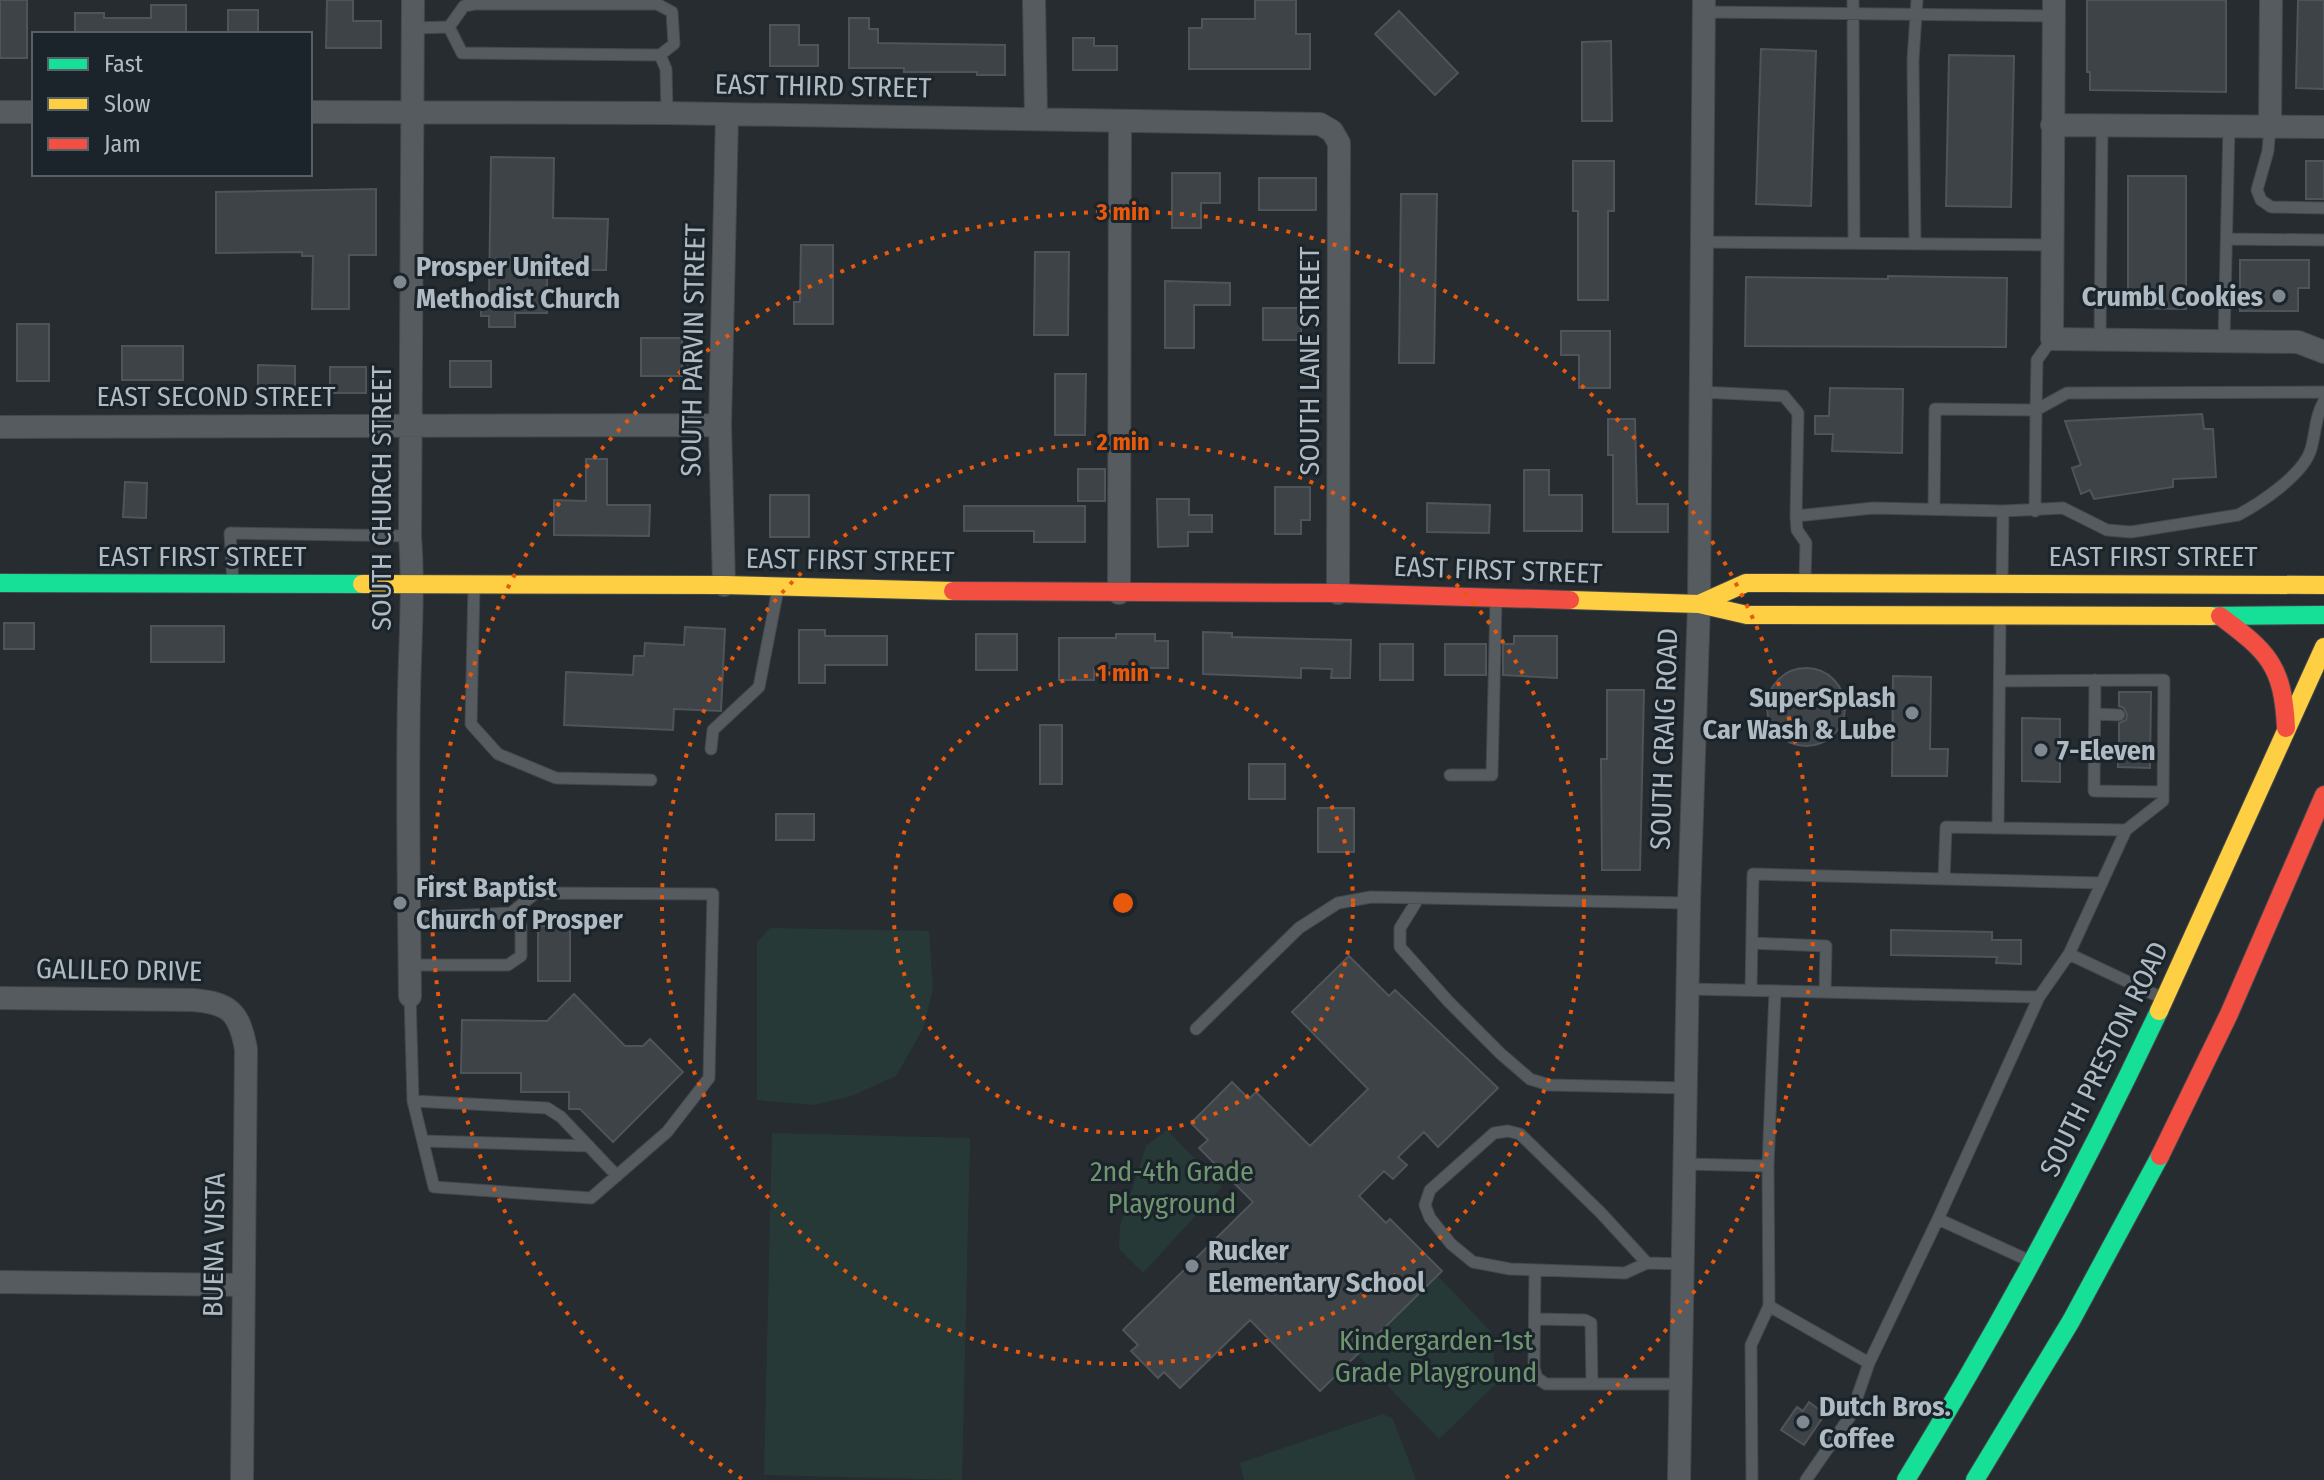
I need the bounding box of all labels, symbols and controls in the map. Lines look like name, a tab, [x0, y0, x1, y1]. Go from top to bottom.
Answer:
legend	[32, 32, 312, 176]
text: Fast	[104, 50, 143, 78]
street label: EAST THIRD STREET	[714, 68, 932, 104]
text: Slow	[104, 90, 151, 118]
text: Jam	[104, 130, 141, 158]
text: 3 min	[1095, 198, 1150, 226]
street label: SOUTH PARVIN STREET	[674, 223, 712, 477]
street label: SOUTH LANE STREET	[1293, 246, 1326, 476]
place label: Prosper United Methodist Church	[416, 250, 620, 315]
marker: Prosper United Methodist Church	[391, 273, 409, 291]
place label: Crumbl Cookies	[2082, 280, 2263, 313]
marker: Crumbl Cookies	[2270, 287, 2288, 305]
street label: SOUTH CHURCH STREET	[365, 365, 398, 631]
street label: EAST SECOND STREET	[96, 380, 336, 413]
text: 2 min	[1095, 428, 1150, 456]
street label: EAST FIRST STREET	[98, 540, 306, 573]
street label: EAST FIRST STREET	[2049, 540, 2257, 573]
street label: EAST FIRST STREET	[745, 542, 955, 578]
street label: EAST FIRST STREET	[1393, 550, 1603, 590]
street label: SOUTH CRAIG ROAD	[1644, 628, 1684, 850]
text: 1 min	[1097, 659, 1149, 687]
place label: SuperSplash Car Wash & Lube	[1703, 681, 1896, 746]
marker: SuperSplash Car Wash & Lube	[1903, 704, 1921, 722]
place label: 7-Eleven	[2057, 734, 2156, 767]
marker: 7-Eleven	[2032, 741, 2050, 759]
place label: First Baptist Church of Prosper	[416, 871, 624, 936]
centre of rings	[1109, 889, 1137, 917]
marker: First Baptist Church of Prosper	[391, 894, 409, 912]
street label: SOUTH PRESTON ROAD	[2033, 936, 2175, 1182]
street label: GALILEO DRIVE	[36, 952, 202, 988]
park label: 2nd-4th Grade Playground	[1090, 1155, 1254, 1220]
street label: BUENA VISTA	[196, 1172, 232, 1317]
place label: Rucker Elementary School	[1208, 1234, 1425, 1299]
marker: Rucker Elementary School	[1183, 1257, 1201, 1275]
park label: Kindergarden-1st Grade Playground	[1335, 1324, 1537, 1389]
place label: Dutch Bros. Coffee	[1819, 1390, 1951, 1455]
marker: Dutch Bros. Coffee	[1794, 1413, 1812, 1431]

